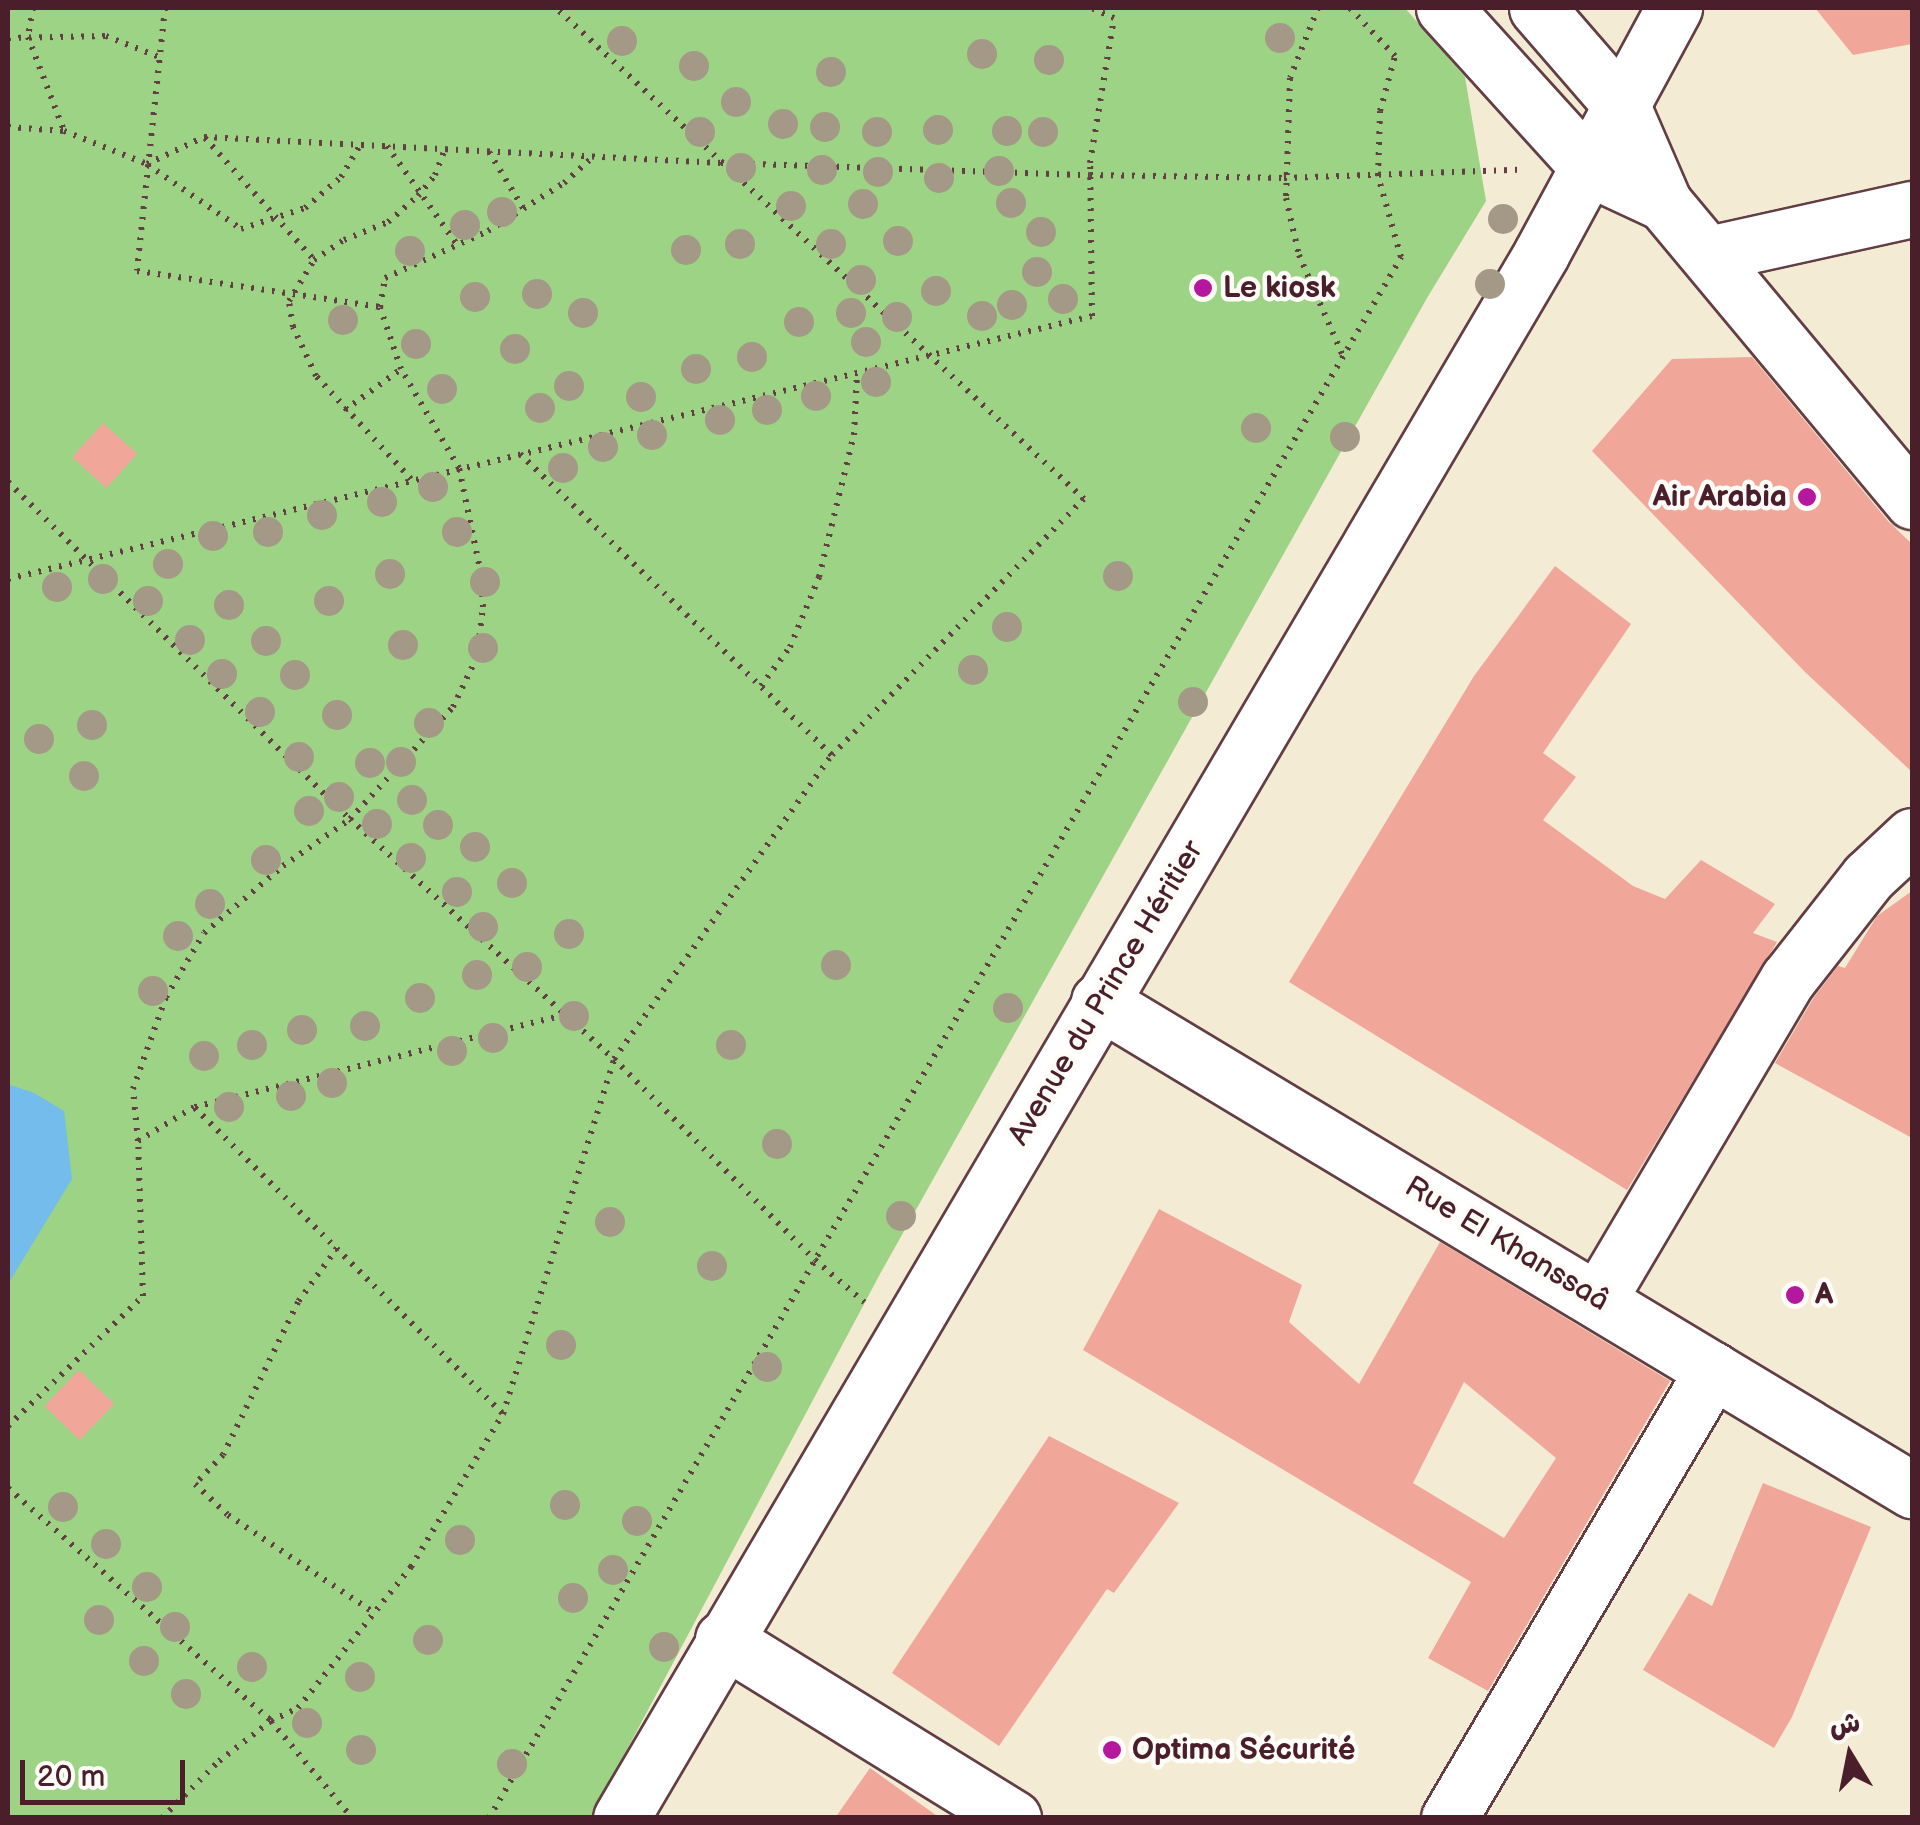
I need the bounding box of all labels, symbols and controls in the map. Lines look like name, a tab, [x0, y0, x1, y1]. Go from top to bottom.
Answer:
place label: Le kiosk	[1223, 270, 1336, 306]
marker: Le kiosk	[1192, 277, 1214, 299]
place label: Air Arabia	[1653, 479, 1787, 515]
marker: Air Arabia	[1796, 486, 1818, 508]
street label: Avenue du Prince Héritier	[1001, 834, 1211, 1152]
street label: Rue El Khanssaâ	[1398, 1169, 1616, 1319]
place label: A	[1815, 1277, 1833, 1313]
marker: A	[1784, 1284, 1806, 1306]
north arrow	[1800, 1705, 1900, 1805]
text: ش	[1827, 1706, 1863, 1744]
place label: Optima Sécurité	[1132, 1732, 1355, 1768]
marker: Optima Sécurité	[1101, 1739, 1123, 1761]
scale bar	[25, 1740, 190, 1802]
text: 20 m	[37, 1759, 105, 1795]

